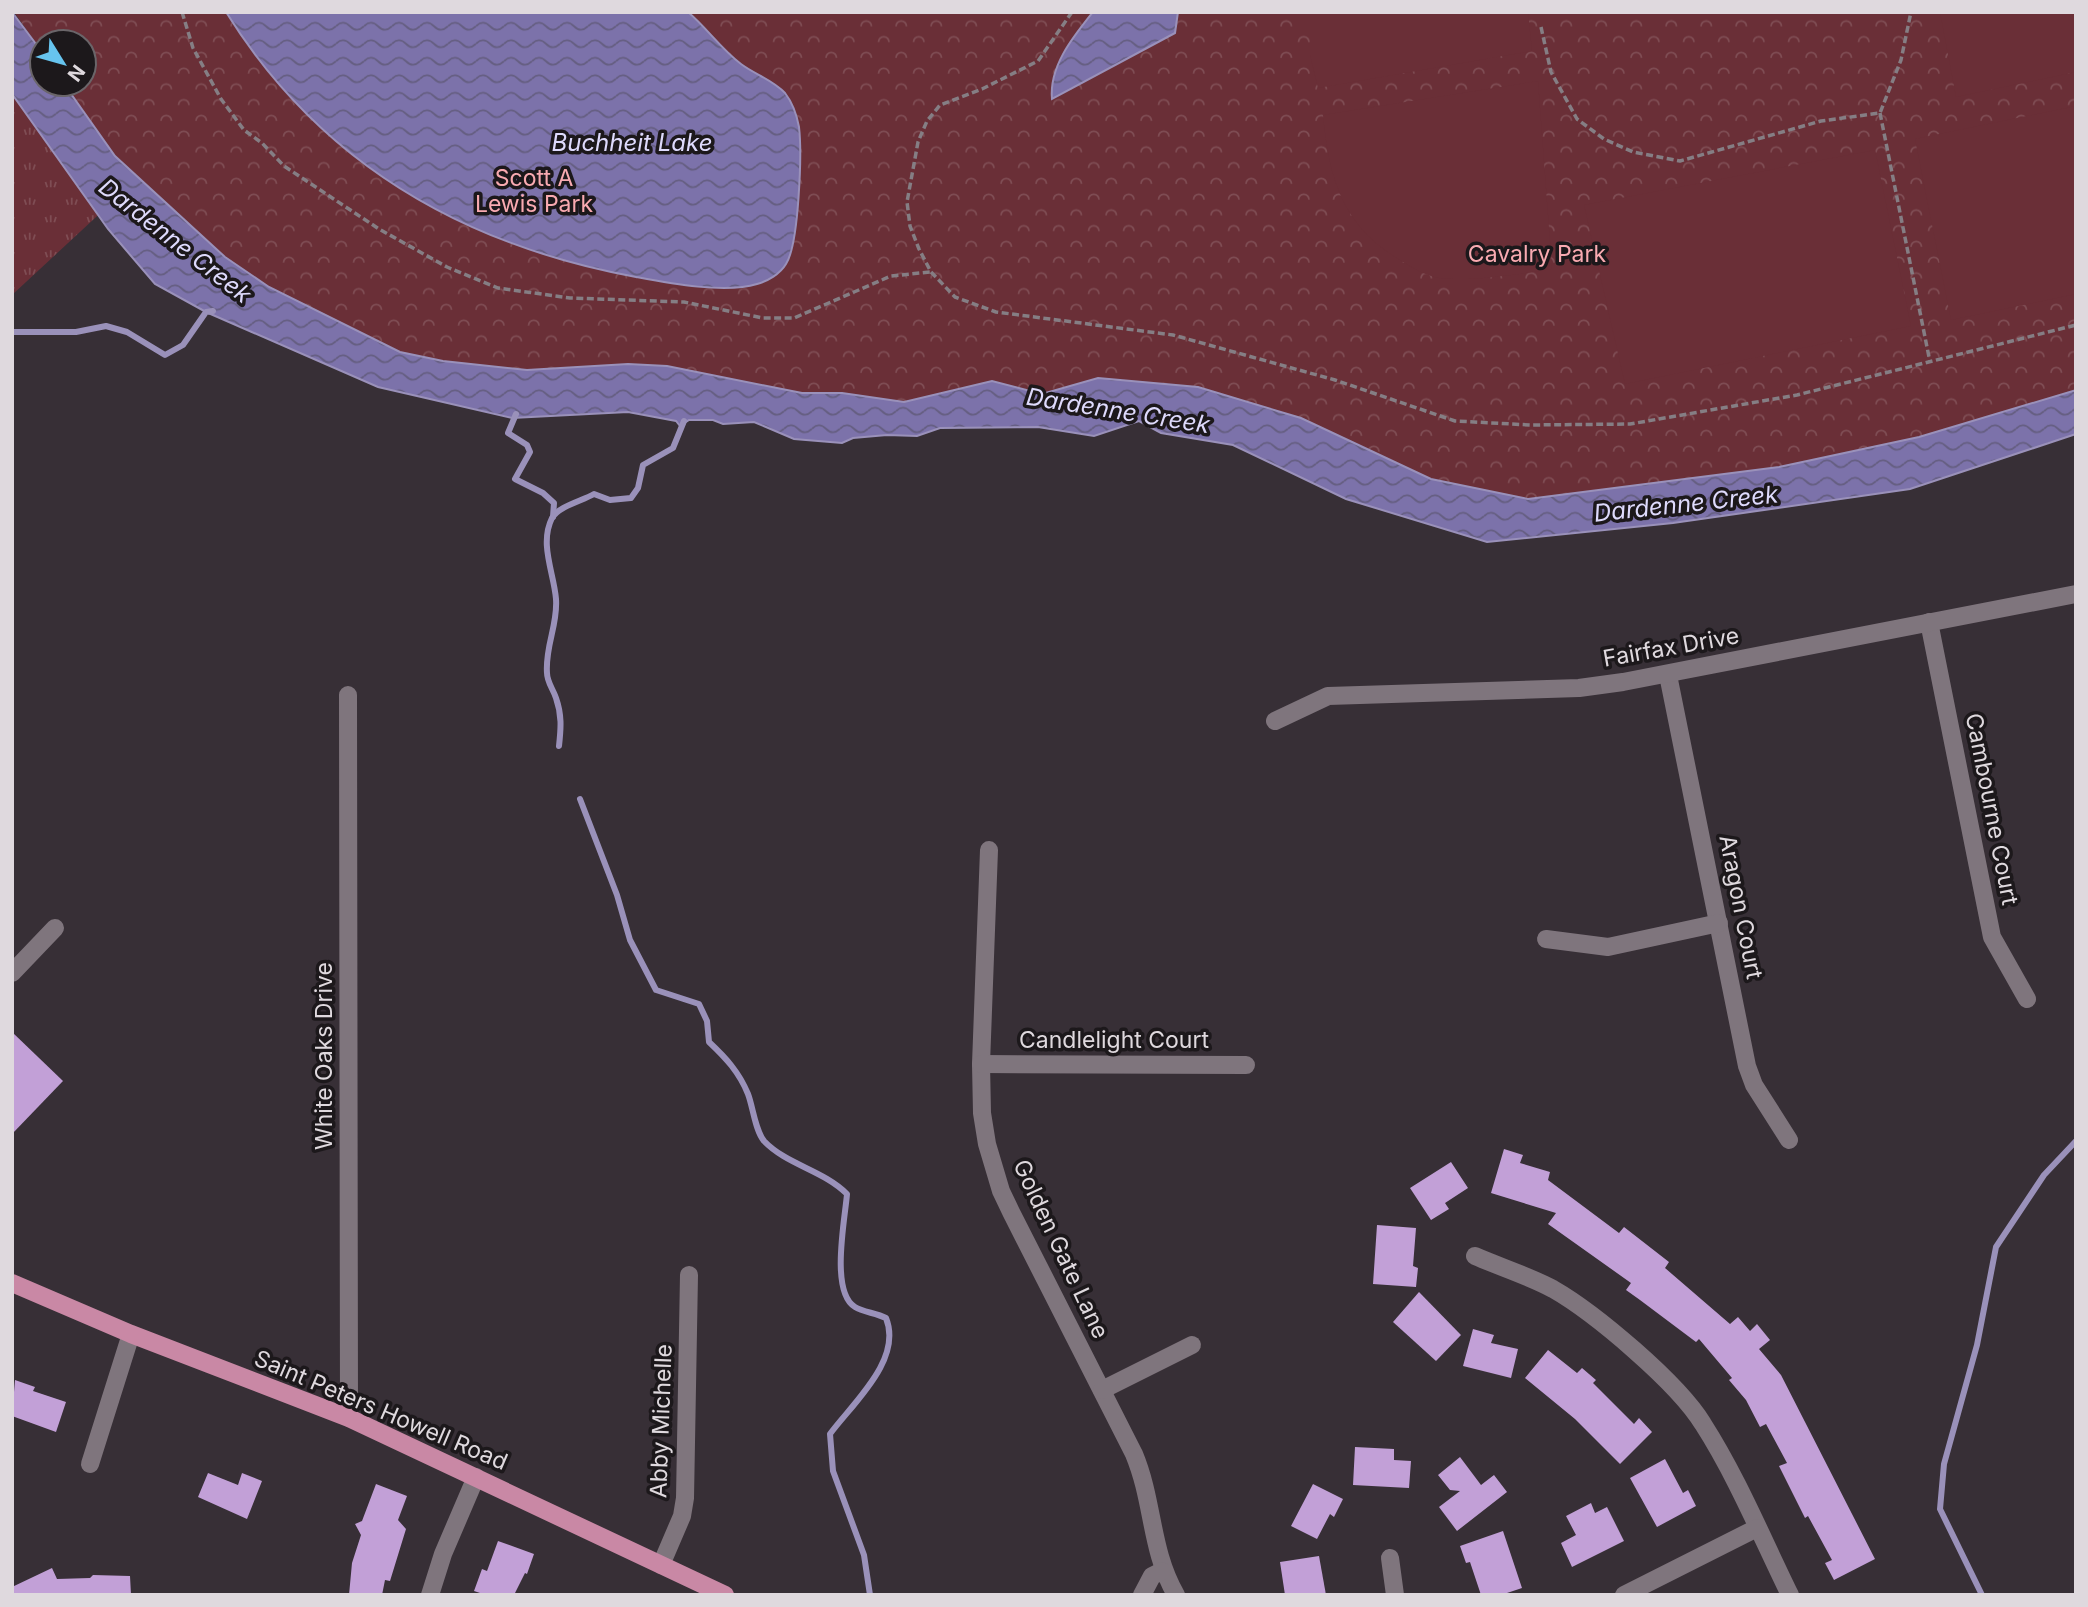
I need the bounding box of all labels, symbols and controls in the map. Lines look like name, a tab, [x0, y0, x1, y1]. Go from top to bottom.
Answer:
north arrow	[28, 28, 98, 98]
text: N	[63, 60, 90, 86]
water label: Buchheit Lake	[551, 128, 713, 157]
park label: Scott A Lewis Park	[475, 164, 593, 218]
water label: Dardenne Creek	[93, 172, 258, 310]
park label: Cavalry Park	[1468, 240, 1607, 268]
water label: Dardenne Creek	[1024, 382, 1213, 439]
water label: Dardenne Creek	[1592, 479, 1780, 528]
street label: Fairfax Drive	[1601, 621, 1741, 673]
street label: Cambourne Court	[1960, 711, 2024, 908]
street label: Aragon Court	[1713, 833, 1769, 982]
street label: White Oaks Drive	[310, 962, 338, 1150]
street label: Candlelight Court	[1019, 1026, 1209, 1054]
street label: Golden Gate Lane	[1007, 1155, 1115, 1343]
street label: Saint Peters Howell Road	[250, 1344, 512, 1476]
street label: Abby Michelle	[644, 1344, 678, 1498]

